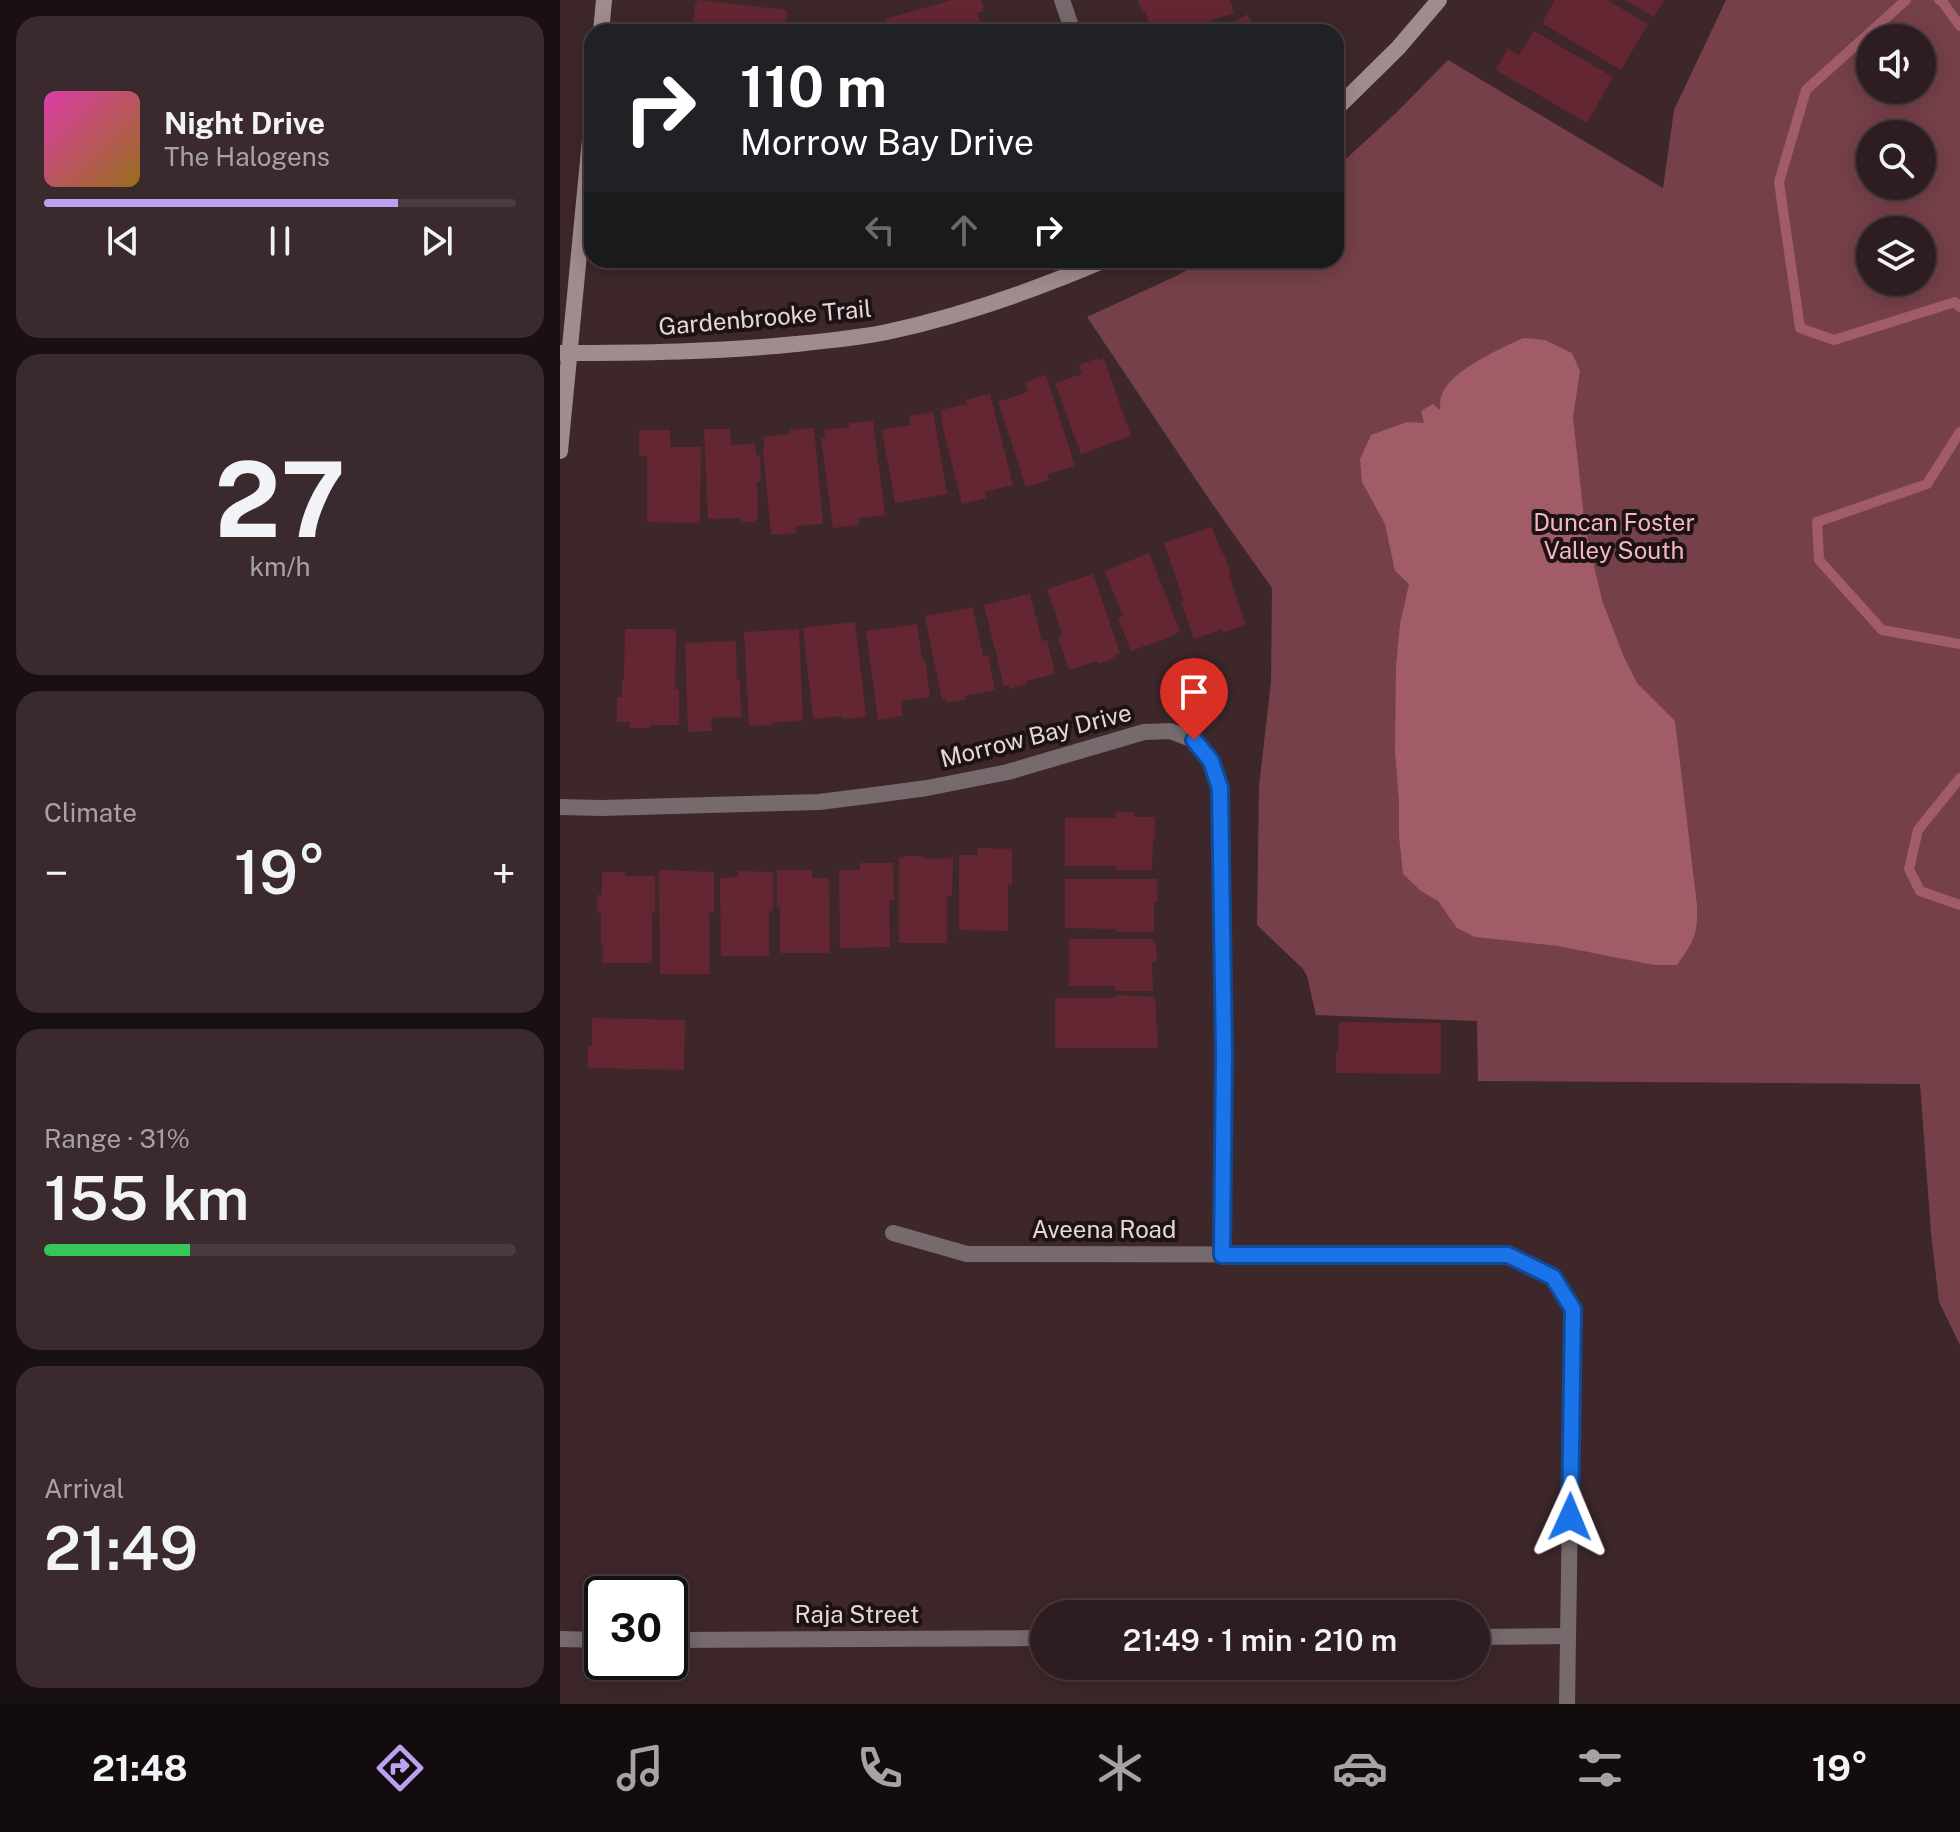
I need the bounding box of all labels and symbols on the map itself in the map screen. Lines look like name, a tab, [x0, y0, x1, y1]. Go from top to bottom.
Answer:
street label: Gardenbrooke Trail	[657, 294, 873, 340]
park label: Duncan Foster Valley South	[1533, 508, 1695, 564]
pin	[1160, 658, 1228, 740]
street label: Morrow Bay Drive	[937, 698, 1134, 772]
street label: Aveena Road	[1032, 1215, 1176, 1243]
position arrow	[1528, 1475, 1612, 1559]
speed limit sign: 30	[584, 1576, 688, 1680]
street label: Raja Street	[795, 1600, 919, 1628]

